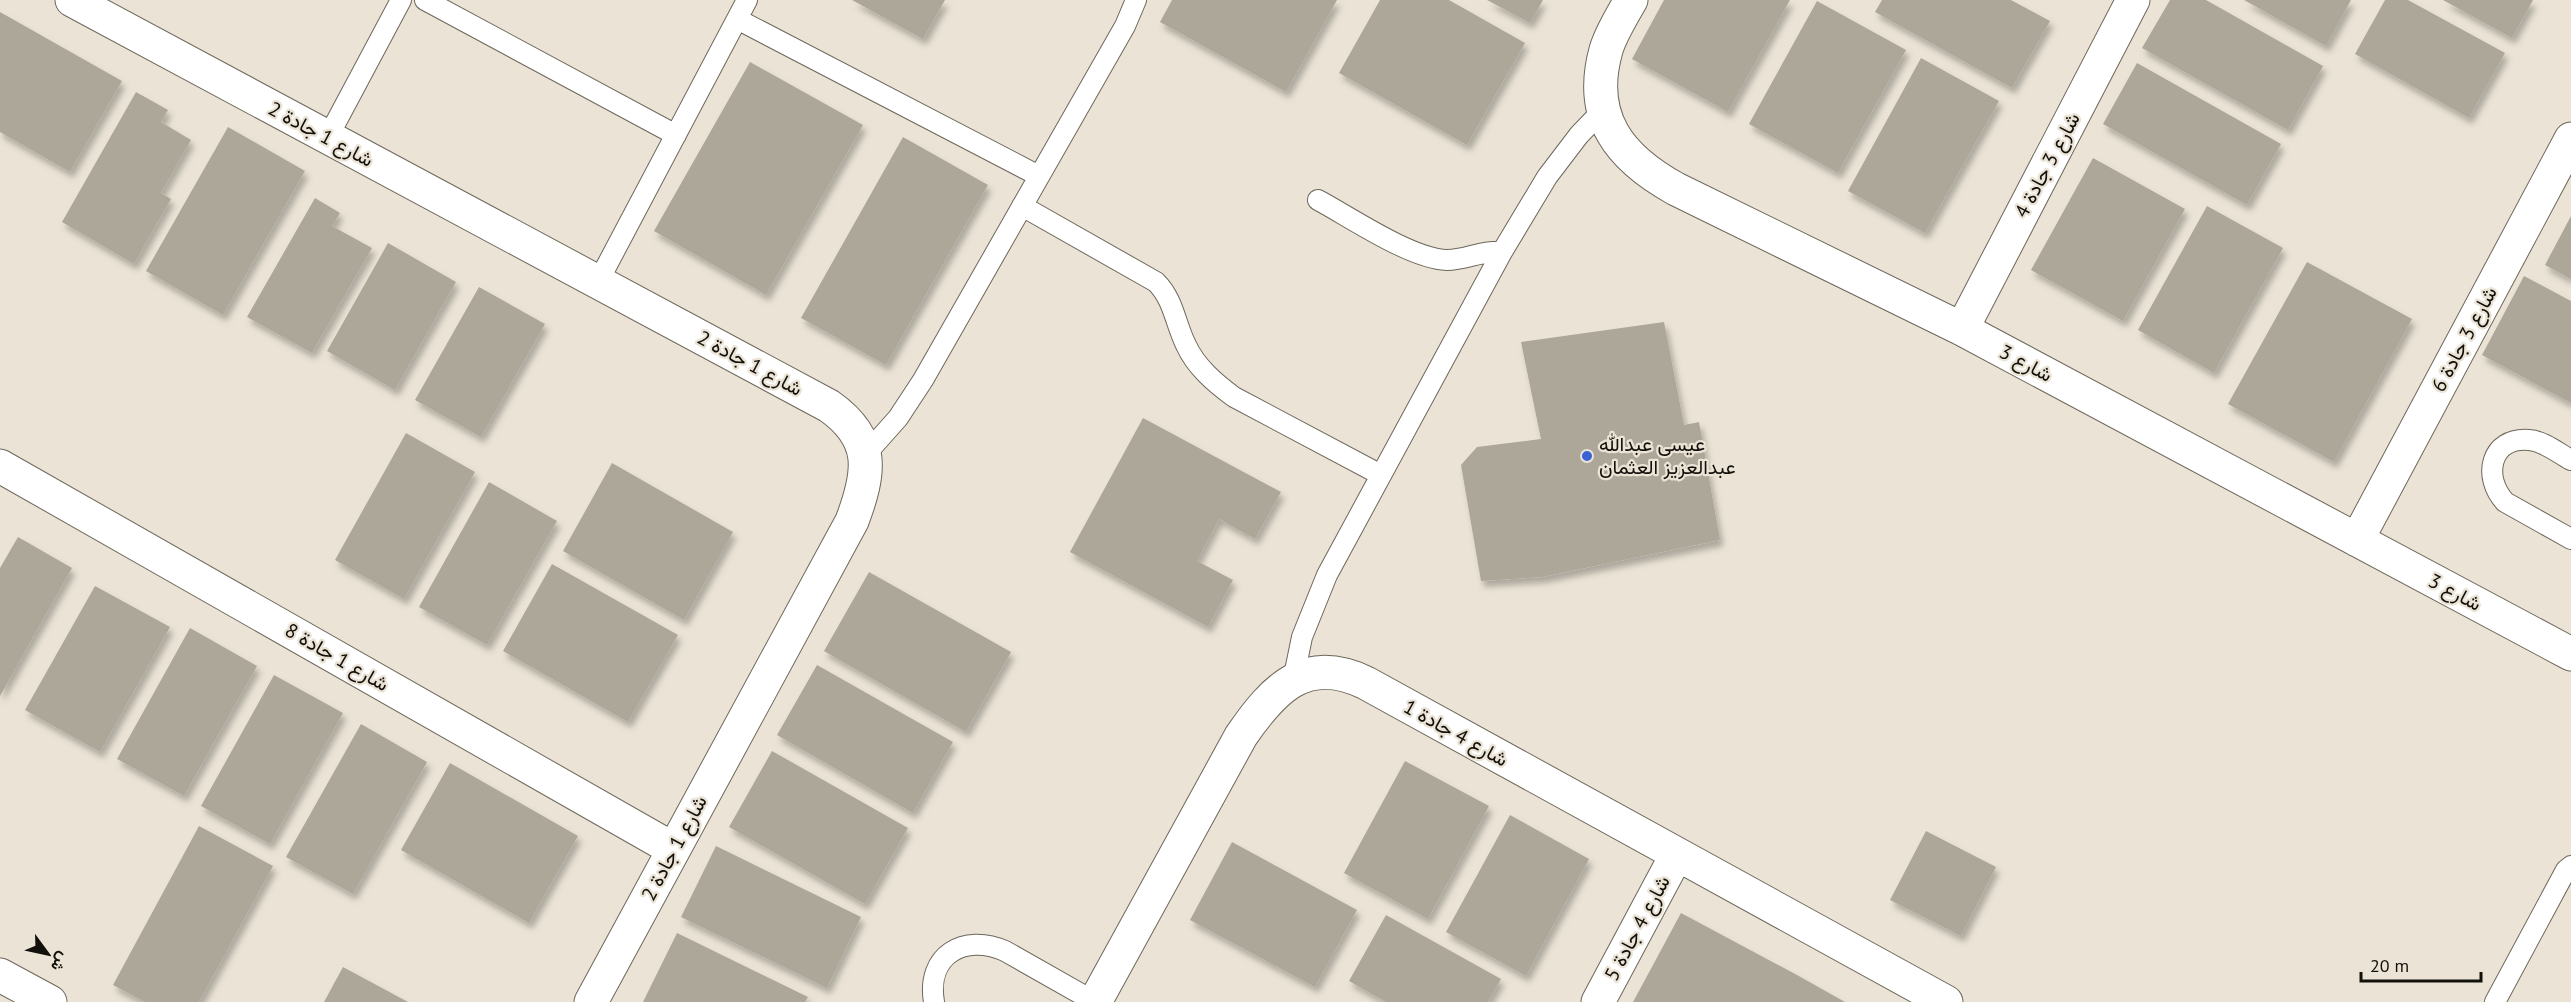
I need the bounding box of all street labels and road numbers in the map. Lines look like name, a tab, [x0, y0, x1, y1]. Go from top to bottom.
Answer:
street label: شارع 1 جادة 2	[263, 95, 378, 173]
street label: شارع 3 جادة 4	[2008, 108, 2086, 223]
street label: شارع 3 جادة 6	[2425, 282, 2503, 397]
street label: شارع 1 جادة 2	[692, 324, 807, 402]
street label: شارع 3	[1994, 338, 2057, 389]
street label: شارع 3	[2423, 567, 2486, 618]
street label: شارع 1 جادة 8	[280, 617, 394, 698]
street label: شارع 4 جادة 1	[1399, 694, 1513, 773]
street label: شارع 1 جادة 2	[635, 791, 713, 906]
street label: شارع 4 جادة 5	[1598, 871, 1676, 986]

